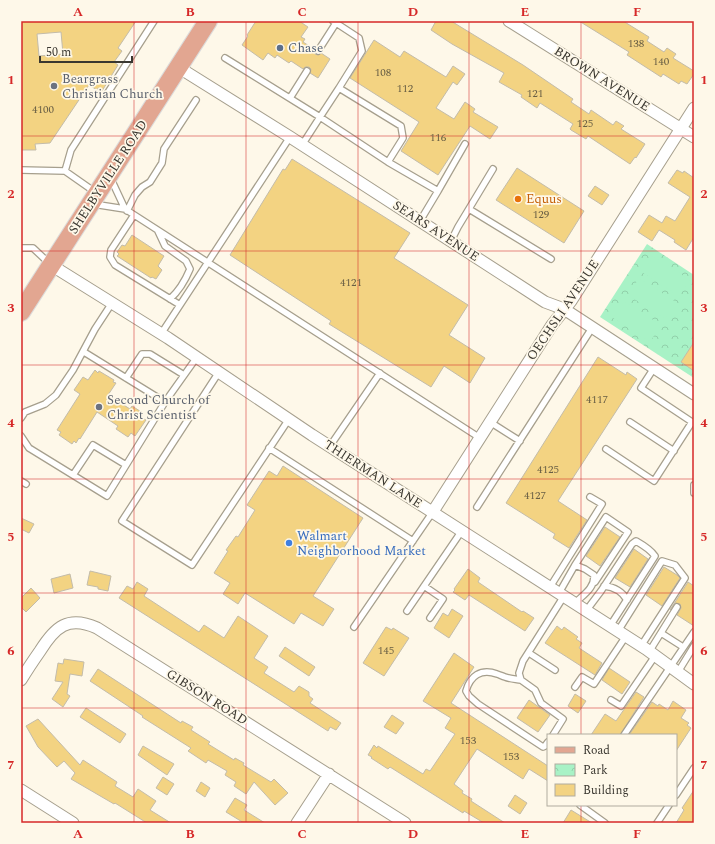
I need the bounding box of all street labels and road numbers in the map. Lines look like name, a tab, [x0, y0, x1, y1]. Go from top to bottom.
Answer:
street label: BROWN AVENUE	[550, 41, 654, 117]
street label: SHELBYVILLE ROAD	[64, 116, 152, 238]
street label: SEARS AVENUE	[389, 195, 483, 267]
street label: OECHSLI AVENUE	[522, 255, 604, 365]
street label: THIERMAN LANE	[320, 435, 426, 513]
street label: GIBSON ROAD	[162, 664, 252, 730]

